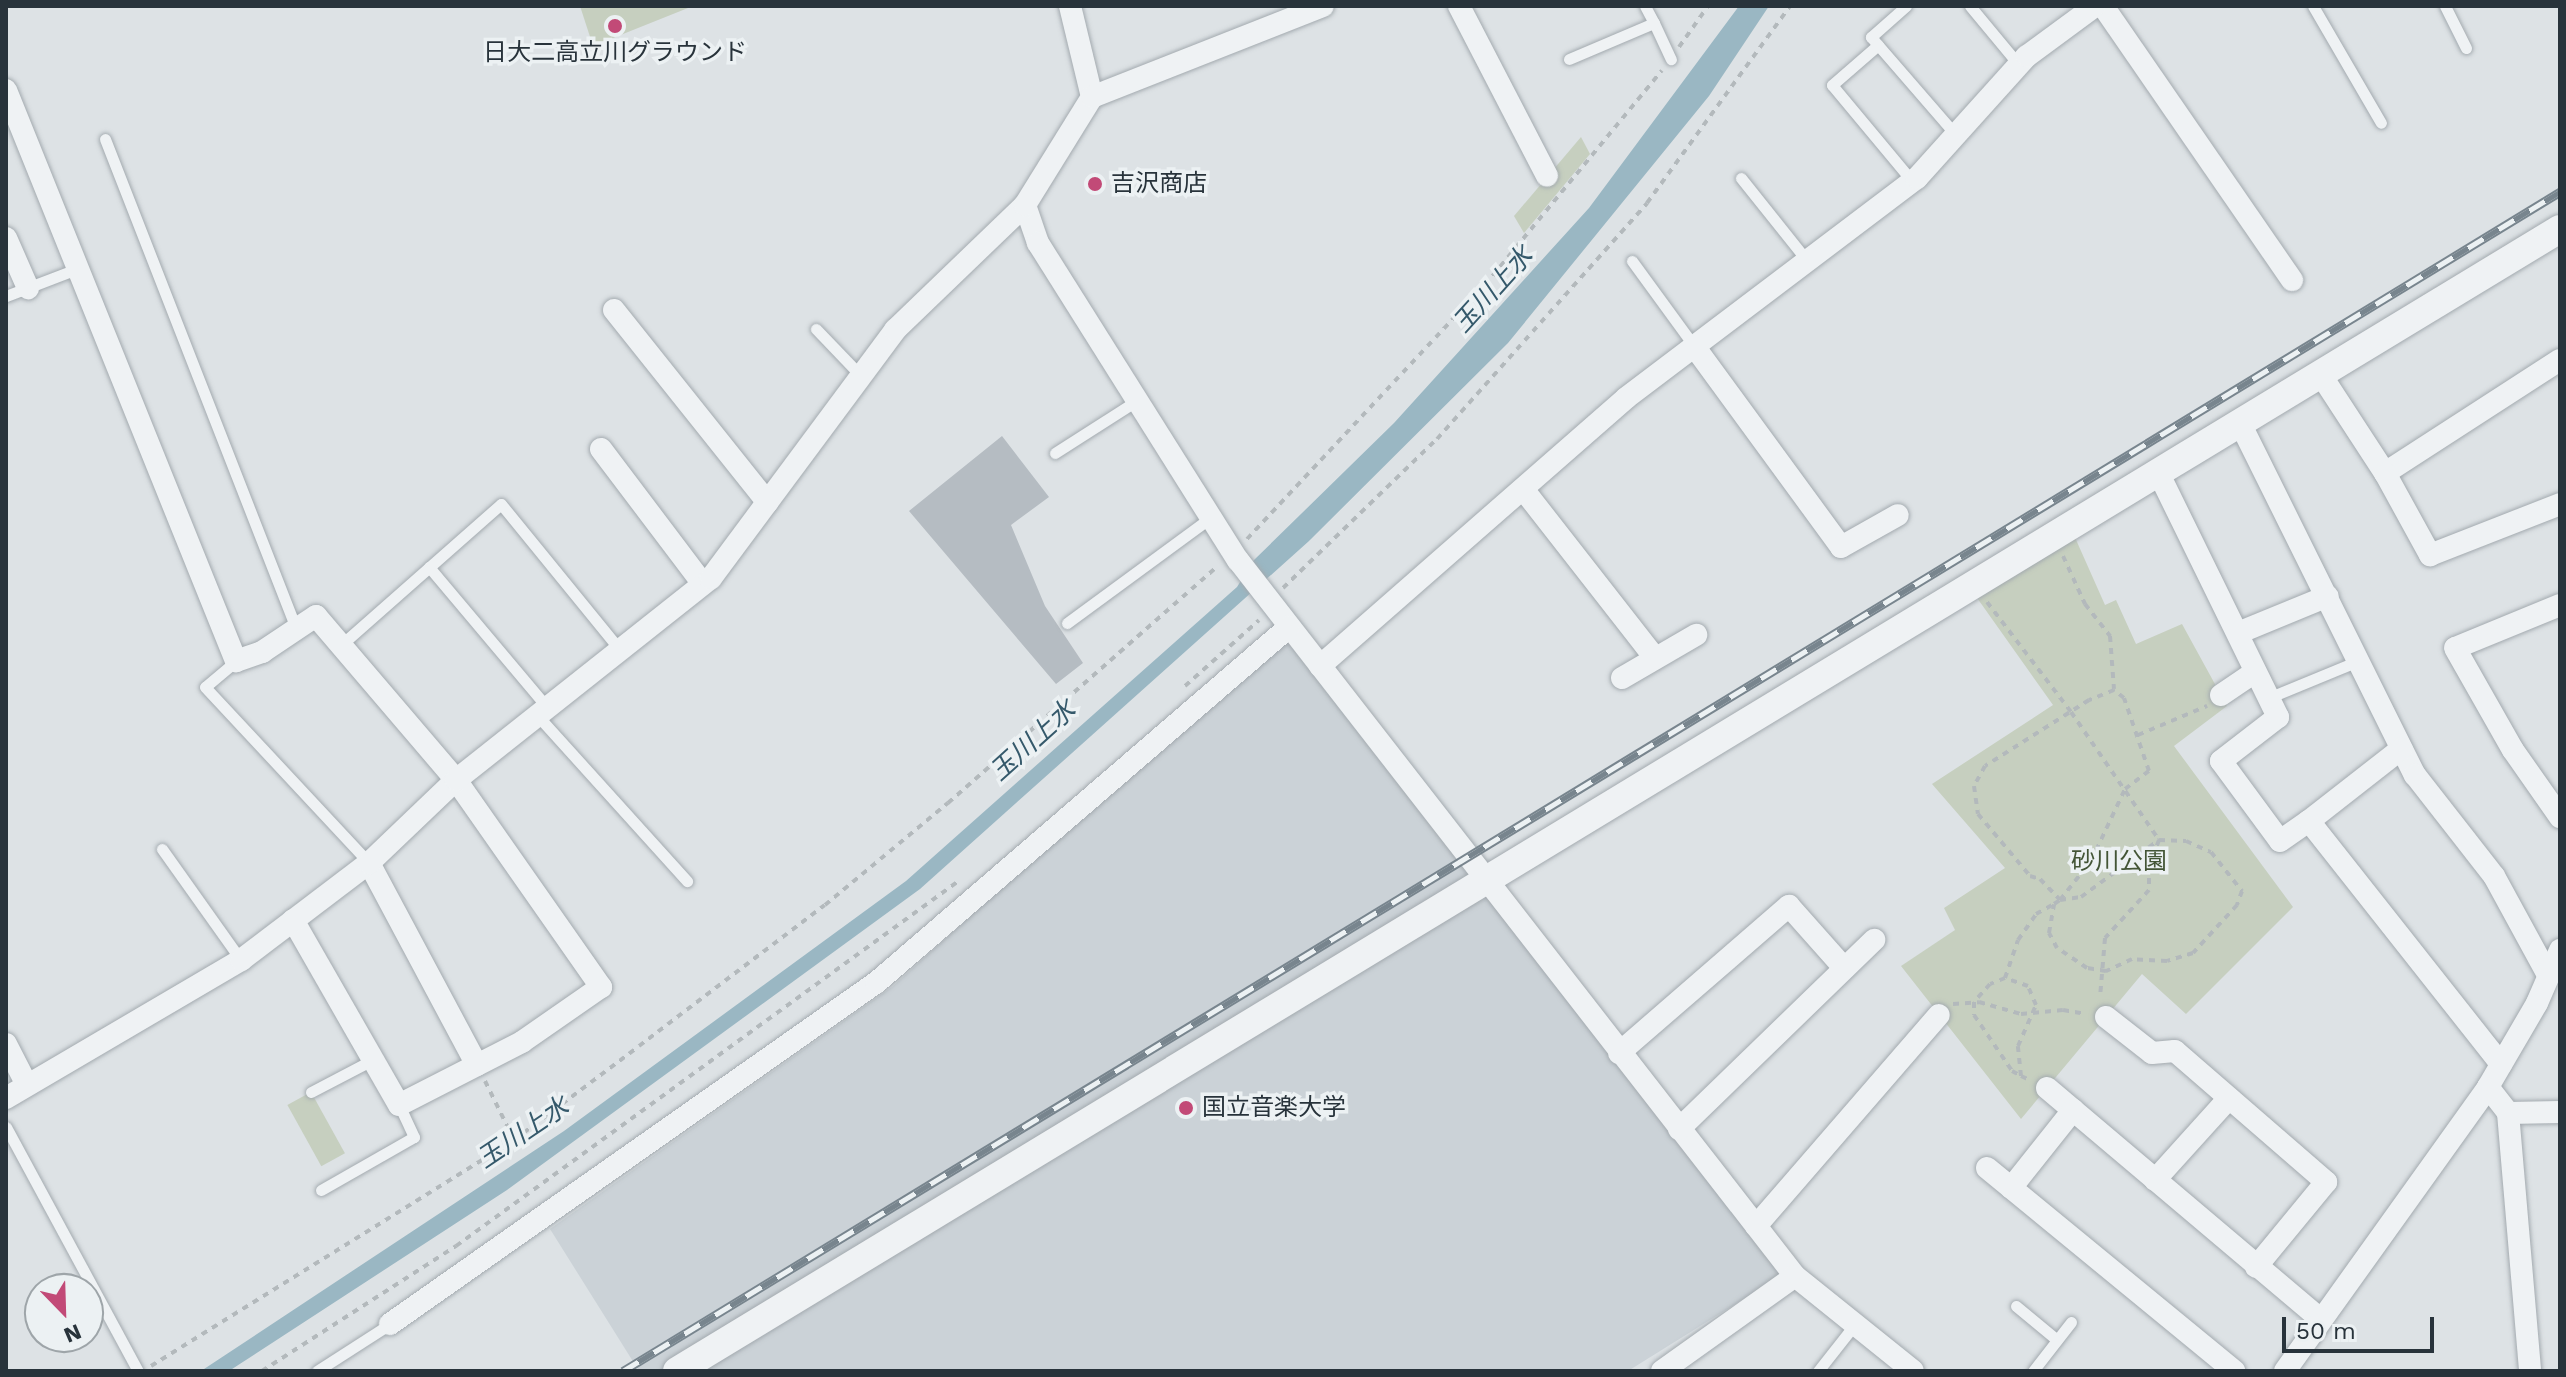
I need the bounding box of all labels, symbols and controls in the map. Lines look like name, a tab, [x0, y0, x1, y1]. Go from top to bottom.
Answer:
marker: 日大二高立川グラウンド	[606, 17, 624, 35]
place label: 日大二高立川グラウンド	[483, 39, 747, 67]
place label: 吉沢商店	[1111, 170, 1207, 198]
marker: 吉沢商店	[1086, 175, 1104, 193]
water label: 玉川上水	[1447, 241, 1539, 339]
water label: 玉川上水	[984, 695, 1082, 787]
park label: 砂川公園	[2071, 848, 2167, 876]
water label: 玉川上水	[471, 1091, 575, 1175]
place label: 国立音楽大学	[1202, 1094, 1346, 1122]
marker: 国立音楽大学	[1177, 1099, 1195, 1117]
north arrow	[24, 1273, 104, 1353]
scale bar	[2286, 1301, 2438, 1351]
text: 50 m	[2296, 1317, 2356, 1345]
text: N	[60, 1319, 85, 1348]

